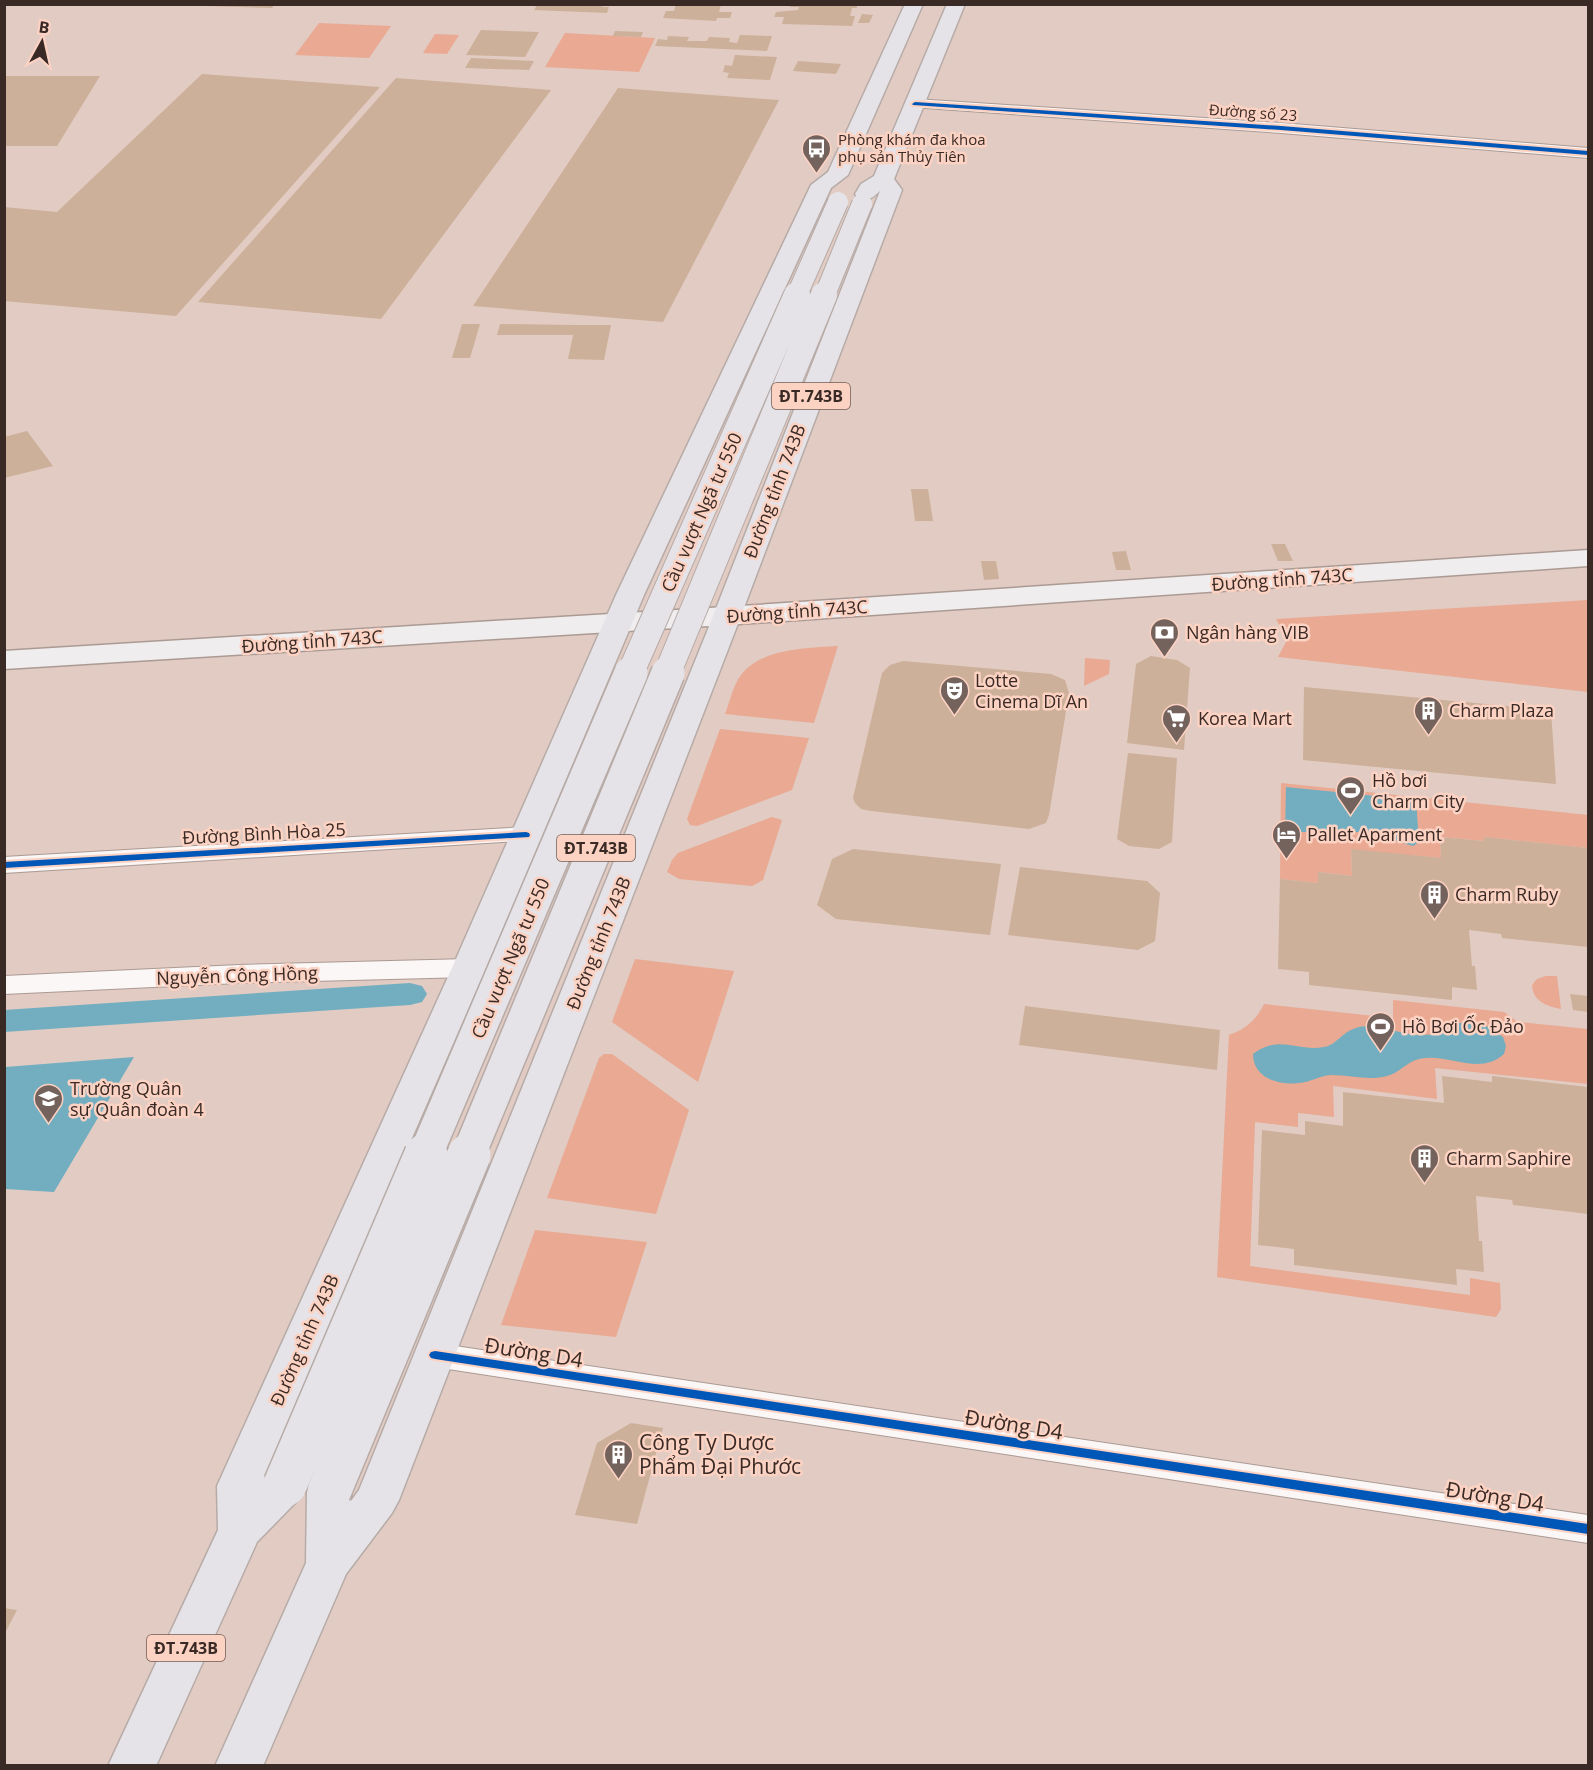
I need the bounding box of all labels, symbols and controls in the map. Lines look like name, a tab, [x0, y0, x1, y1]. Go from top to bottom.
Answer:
north arrow	[12, 12, 72, 72]
text: B	[37, 16, 51, 39]
street label: Đường số 23	[1208, 99, 1298, 125]
place label: Phòng khám đa khoa phụ sản Thủy Tiên	[838, 129, 986, 166]
bus stop icon: Phòng khám đa khoa phụ sản Thủy Tiên	[801, 132, 833, 174]
road number: ĐT.743B	[772, 383, 850, 409]
street label: Đường tỉnh 743B	[737, 421, 811, 561]
street label: Cầu vượt Ngã tư 550	[655, 429, 747, 595]
street label: Đường tỉnh 743C	[1211, 562, 1353, 596]
street label: Đường tỉnh 743C	[726, 594, 868, 628]
bank icon: Ngân hàng VIB	[1149, 616, 1181, 658]
place label: Ngân hàng VIB	[1186, 620, 1309, 644]
street label: Đường tỉnh 743C	[241, 624, 383, 658]
place label: Lotte Cinema Dĩ An	[975, 668, 1088, 713]
theatre icon: Lotte Cinema Dĩ An	[938, 674, 970, 716]
building icon: Charm Plaza	[1412, 694, 1444, 736]
place label: Charm Plaza	[1449, 698, 1554, 722]
supermarket icon: Korea Mart	[1161, 702, 1193, 744]
place label: Korea Mart	[1198, 706, 1292, 730]
place label: Hồ bơi Charm City	[1372, 768, 1465, 813]
sports icon: Hồ bơi Charm City	[1335, 774, 1367, 816]
street label: Đường Bình Hòa 25	[182, 817, 346, 849]
hotel icon: Pallet Aparment	[1270, 818, 1302, 860]
place label: Pallet Aparment	[1307, 822, 1442, 846]
road number: ĐT.743B	[557, 835, 635, 861]
street label: Đường tỉnh 743B	[560, 873, 636, 1013]
street label: Cầu vượt Ngã tư 550	[465, 874, 555, 1042]
building icon: Charm Ruby	[1418, 878, 1450, 920]
place label: Charm Ruby	[1455, 882, 1559, 906]
street label: Nguyễn Công Hồng	[156, 960, 318, 990]
sports icon: Hồ Bơi Ốc Đảo	[1365, 1010, 1397, 1052]
place label: Hồ Bơi Ốc Đảo	[1402, 1014, 1524, 1038]
place label: Trường Quân sự Quân đoàn 4	[70, 1076, 204, 1121]
school or university icon: Trường Quân sự Quân đoàn 4	[33, 1082, 65, 1124]
building icon: Charm Saphire	[1409, 1142, 1441, 1184]
place label: Charm Saphire	[1446, 1146, 1571, 1170]
street label: Đường tỉnh 743B	[264, 1270, 344, 1410]
street label: Đường D4	[483, 1330, 585, 1374]
street label: Đường D4	[963, 1402, 1065, 1446]
place label: Công Ty Dược Phẩm Đại Phước	[639, 1428, 801, 1480]
building icon: Công Ty Dược Phẩm Đại Phước	[602, 1438, 634, 1480]
street label: Đường D4	[1444, 1474, 1546, 1518]
road number: ĐT.743B	[147, 1635, 225, 1661]

